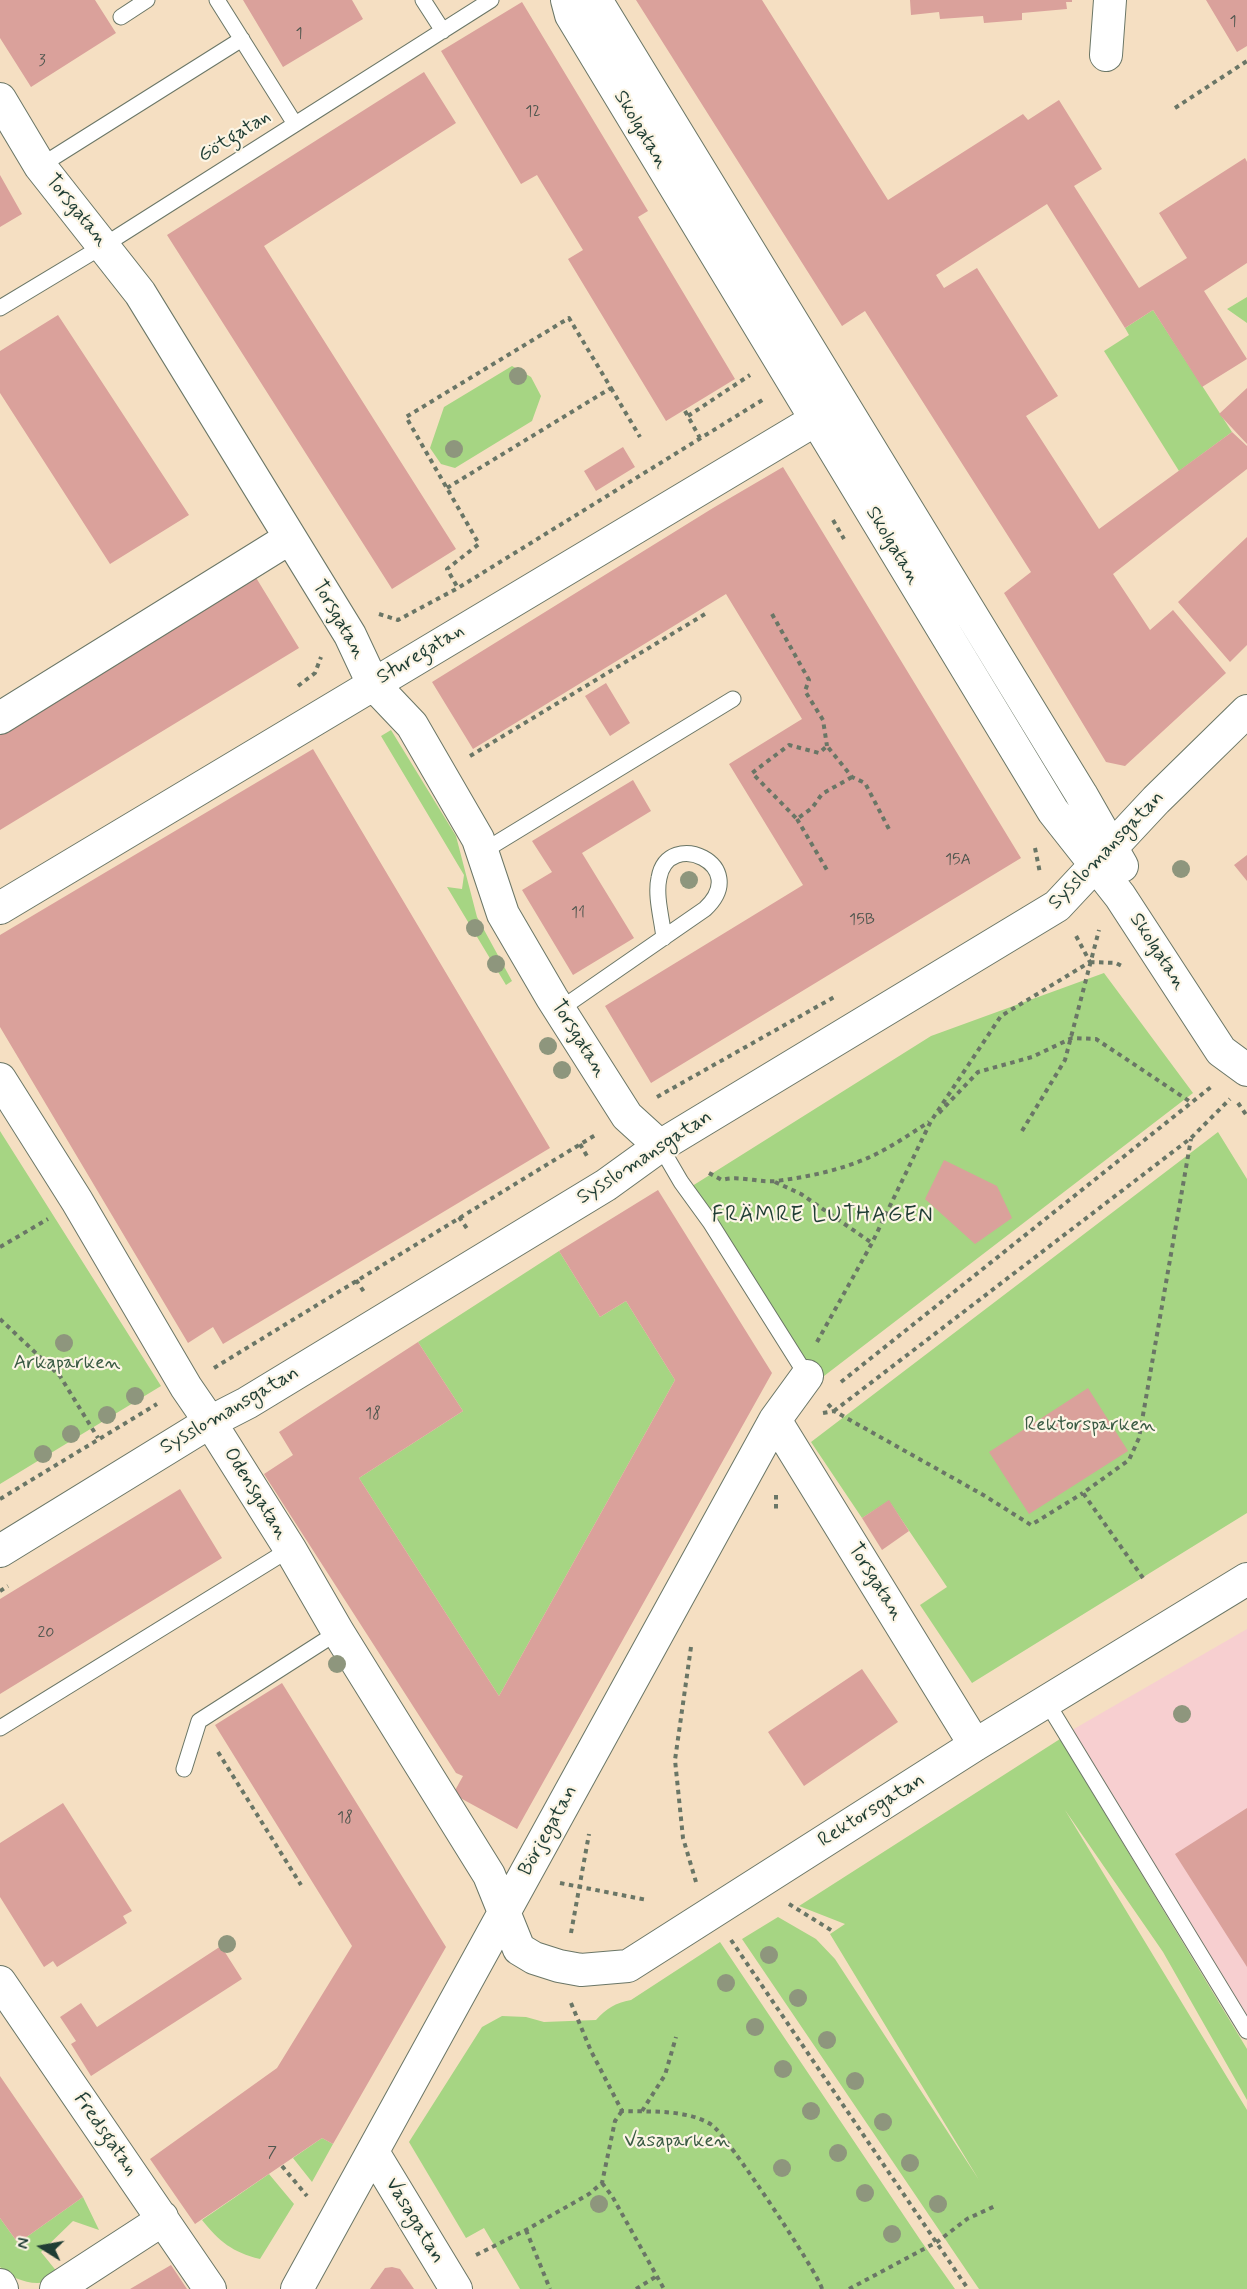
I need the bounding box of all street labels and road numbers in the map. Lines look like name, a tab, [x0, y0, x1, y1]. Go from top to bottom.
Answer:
street label: Skolgatan	[607, 87, 673, 173]
street label: Götgatan	[194, 105, 276, 169]
street label: Torsgatan	[39, 170, 113, 252]
street label: Skolgatan	[859, 503, 925, 589]
street label: Torsgatan	[306, 577, 370, 663]
street label: Sturegatan	[373, 619, 469, 691]
street label: Sysslomansgatan	[1044, 786, 1170, 916]
street label: Skolgatan	[1123, 909, 1191, 995]
street label: Torsgatan	[545, 996, 611, 1082]
street label: Sysslomansgatan	[573, 1105, 717, 1211]
street label: Sysslomansgatan	[156, 1362, 304, 1460]
street label: Odensgatan	[217, 1444, 293, 1544]
street label: Torsgatan	[842, 1539, 908, 1625]
street label: Rektorsgatan	[814, 1769, 930, 1853]
street label: Börjegatan	[514, 1782, 584, 1880]
street label: Fredsgatan	[68, 2089, 142, 2181]
street label: Vasagatan	[379, 2174, 449, 2268]

